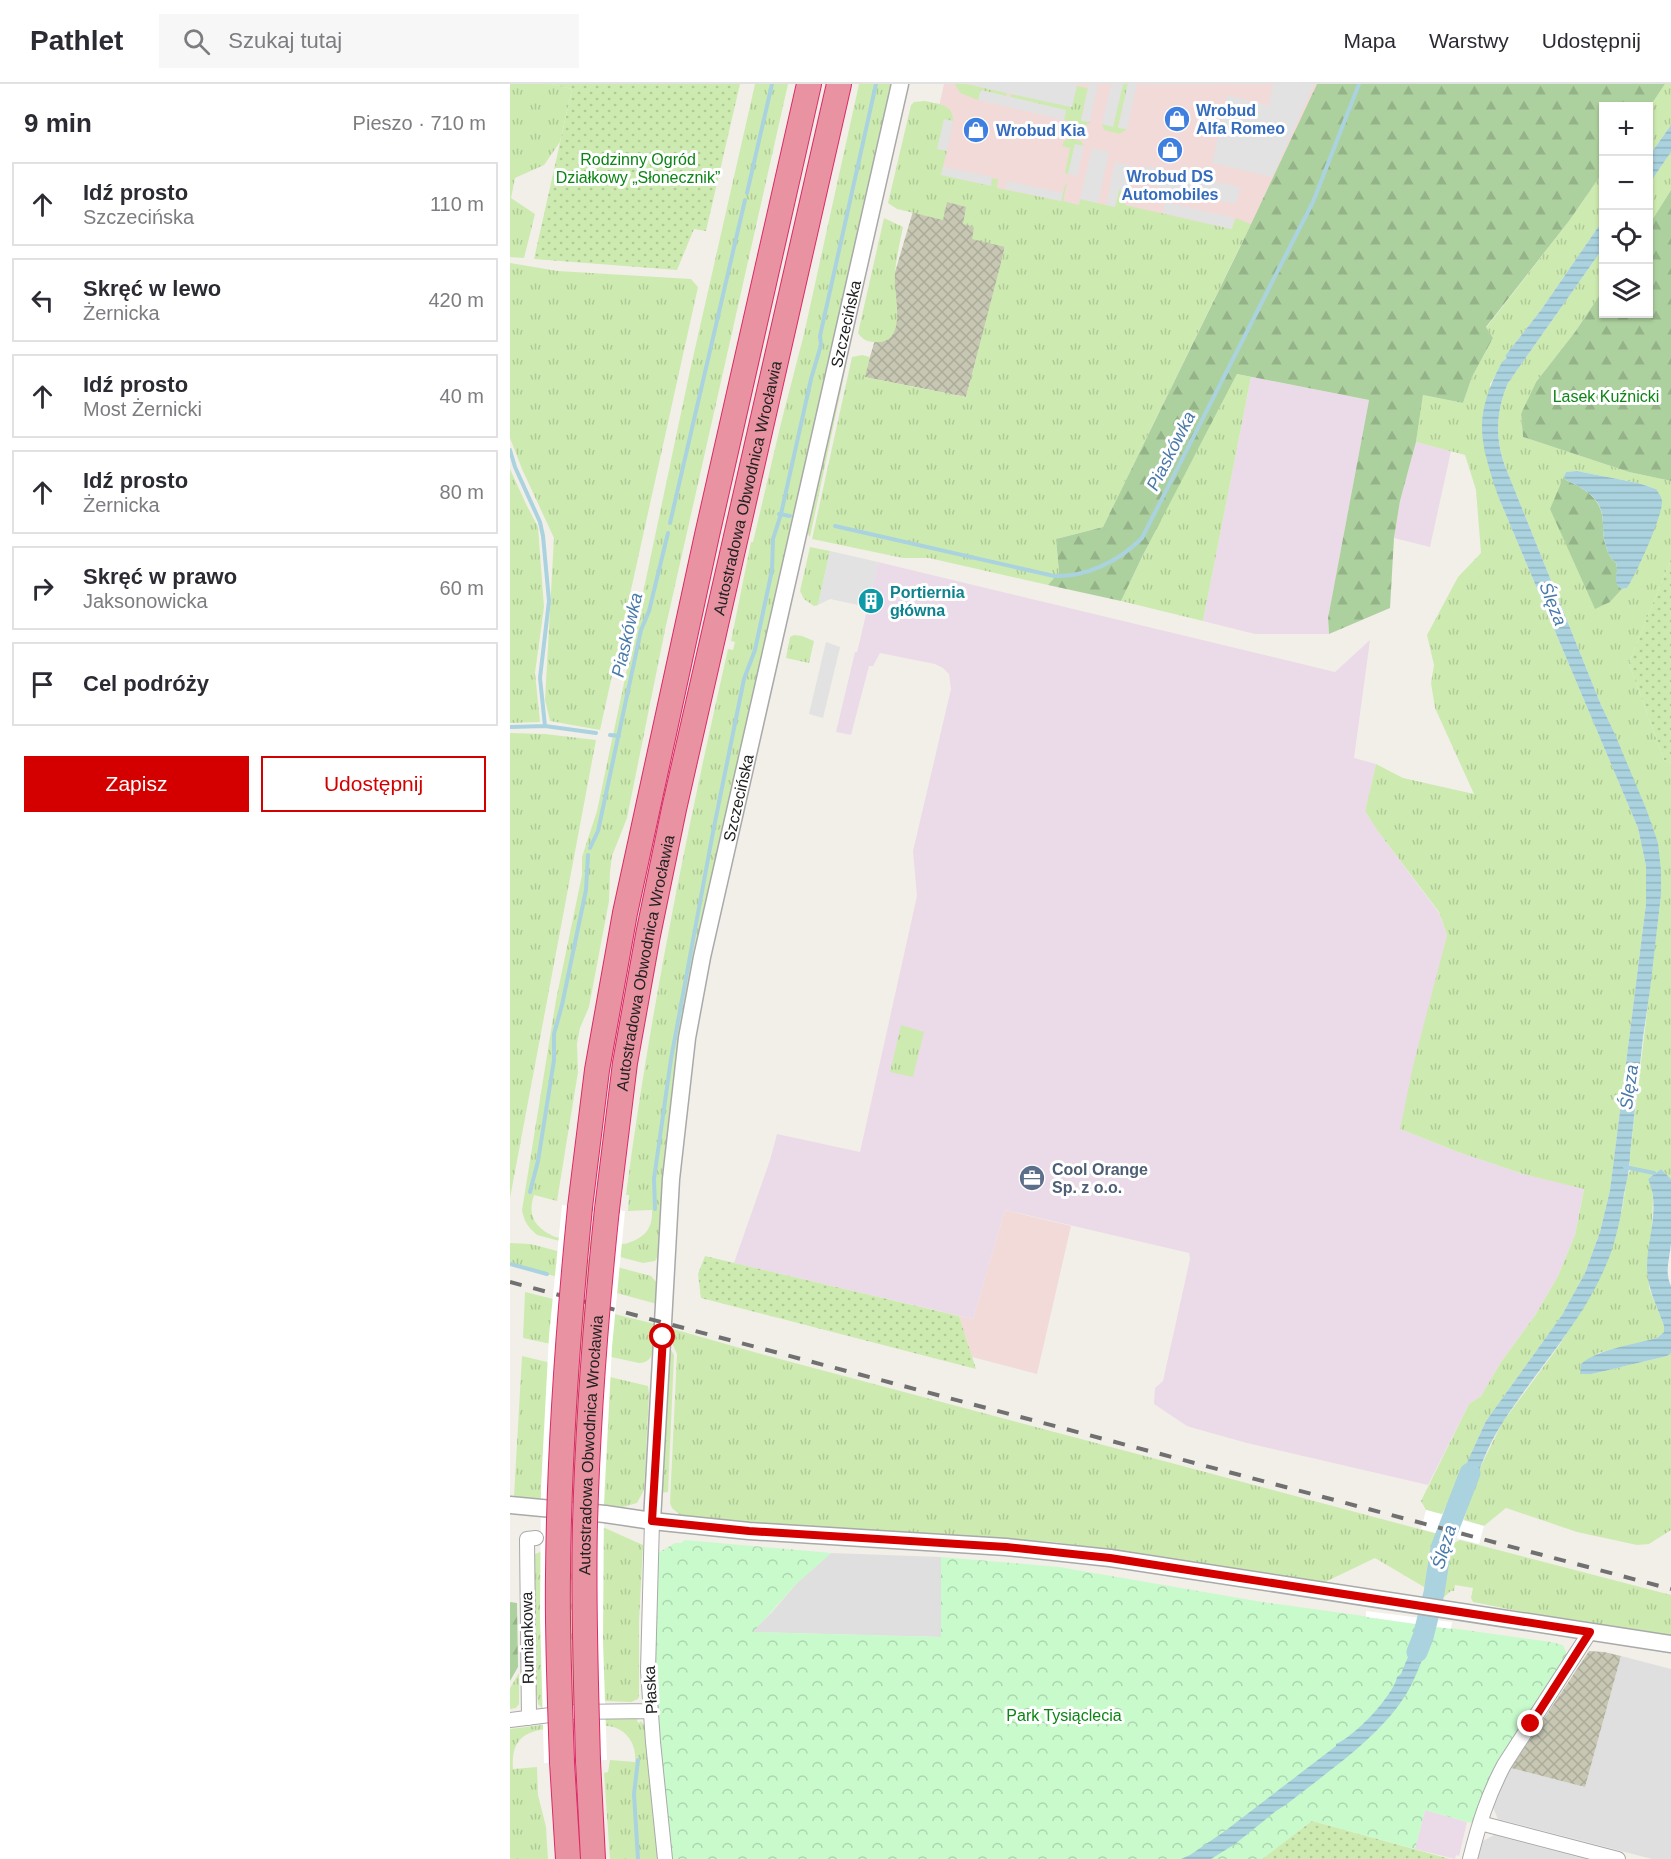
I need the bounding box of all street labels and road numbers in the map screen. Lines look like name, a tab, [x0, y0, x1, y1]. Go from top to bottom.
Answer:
street label: Szczecińska	[828, 279, 864, 369]
street label: Autostradowa Obwodnica Wrocławia	[710, 359, 785, 617]
street label: Szczecińska	[720, 753, 757, 843]
street label: Autostradowa Obwodnica Wrocławia	[614, 833, 677, 1092]
street label: Autostradowa Obwodnica Wrocławia	[576, 1314, 606, 1575]
street label: Rumiankowa	[518, 1592, 537, 1684]
street label: Płaska	[641, 1665, 660, 1714]

